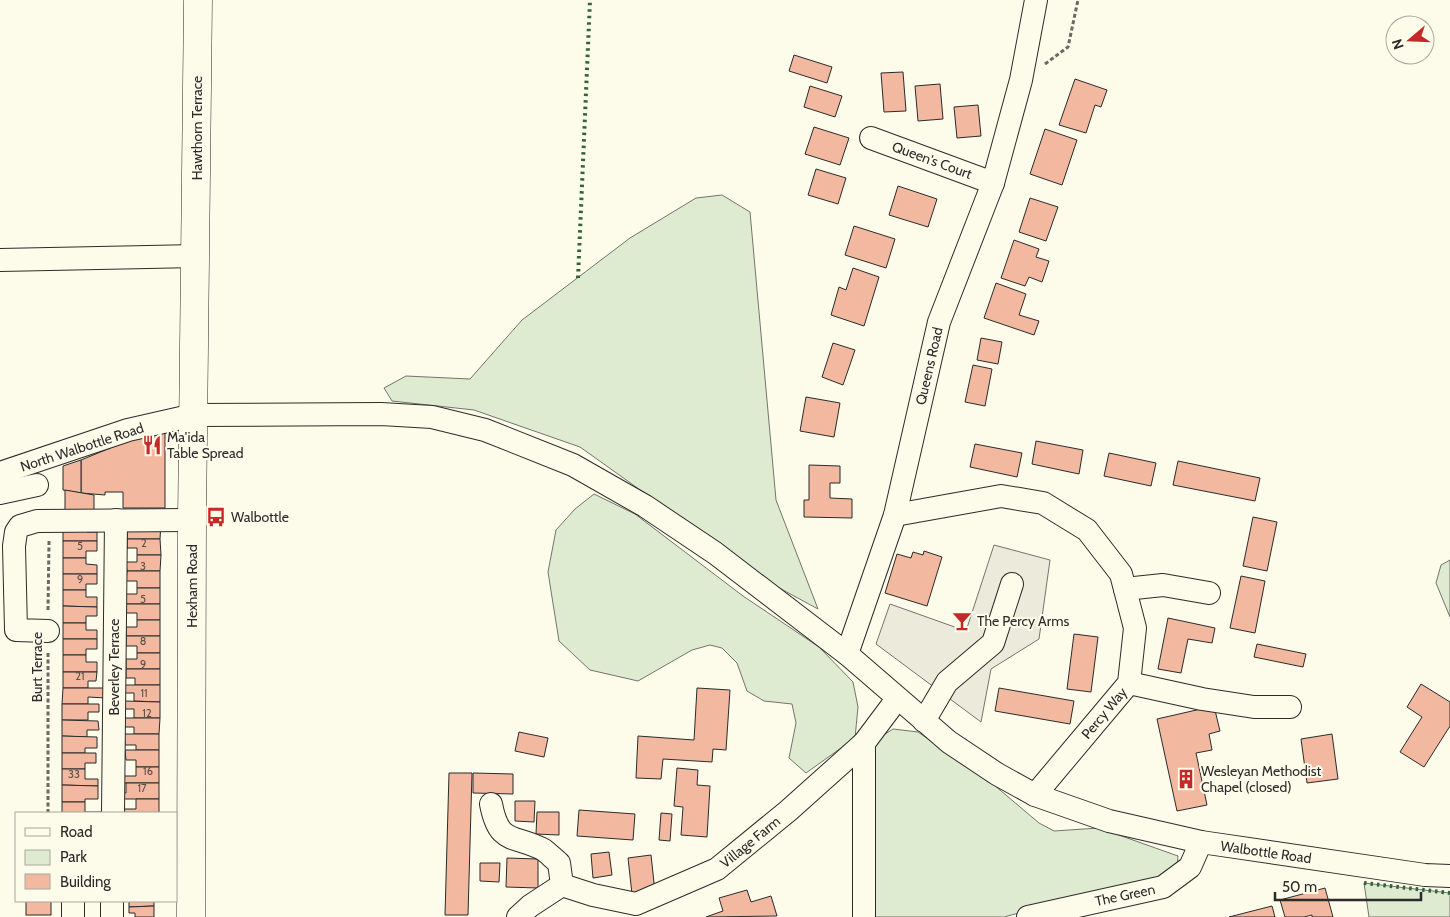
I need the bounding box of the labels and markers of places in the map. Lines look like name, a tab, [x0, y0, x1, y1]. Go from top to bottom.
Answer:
place label: Ma'ida Table Spread	[167, 428, 243, 462]
restaurant icon: Ma'ida Table Spread	[141, 434, 163, 456]
bus stop icon: Walbottle	[205, 506, 227, 528]
place label: Walbottle	[231, 508, 289, 526]
bar icon: The Percy Arms	[951, 610, 973, 632]
place label: The Percy Arms	[977, 612, 1069, 630]
place label: Wesleyan Methodist Chapel (closed)	[1201, 762, 1322, 796]
building icon: Wesleyan Methodist Chapel (closed)	[1175, 768, 1197, 790]

